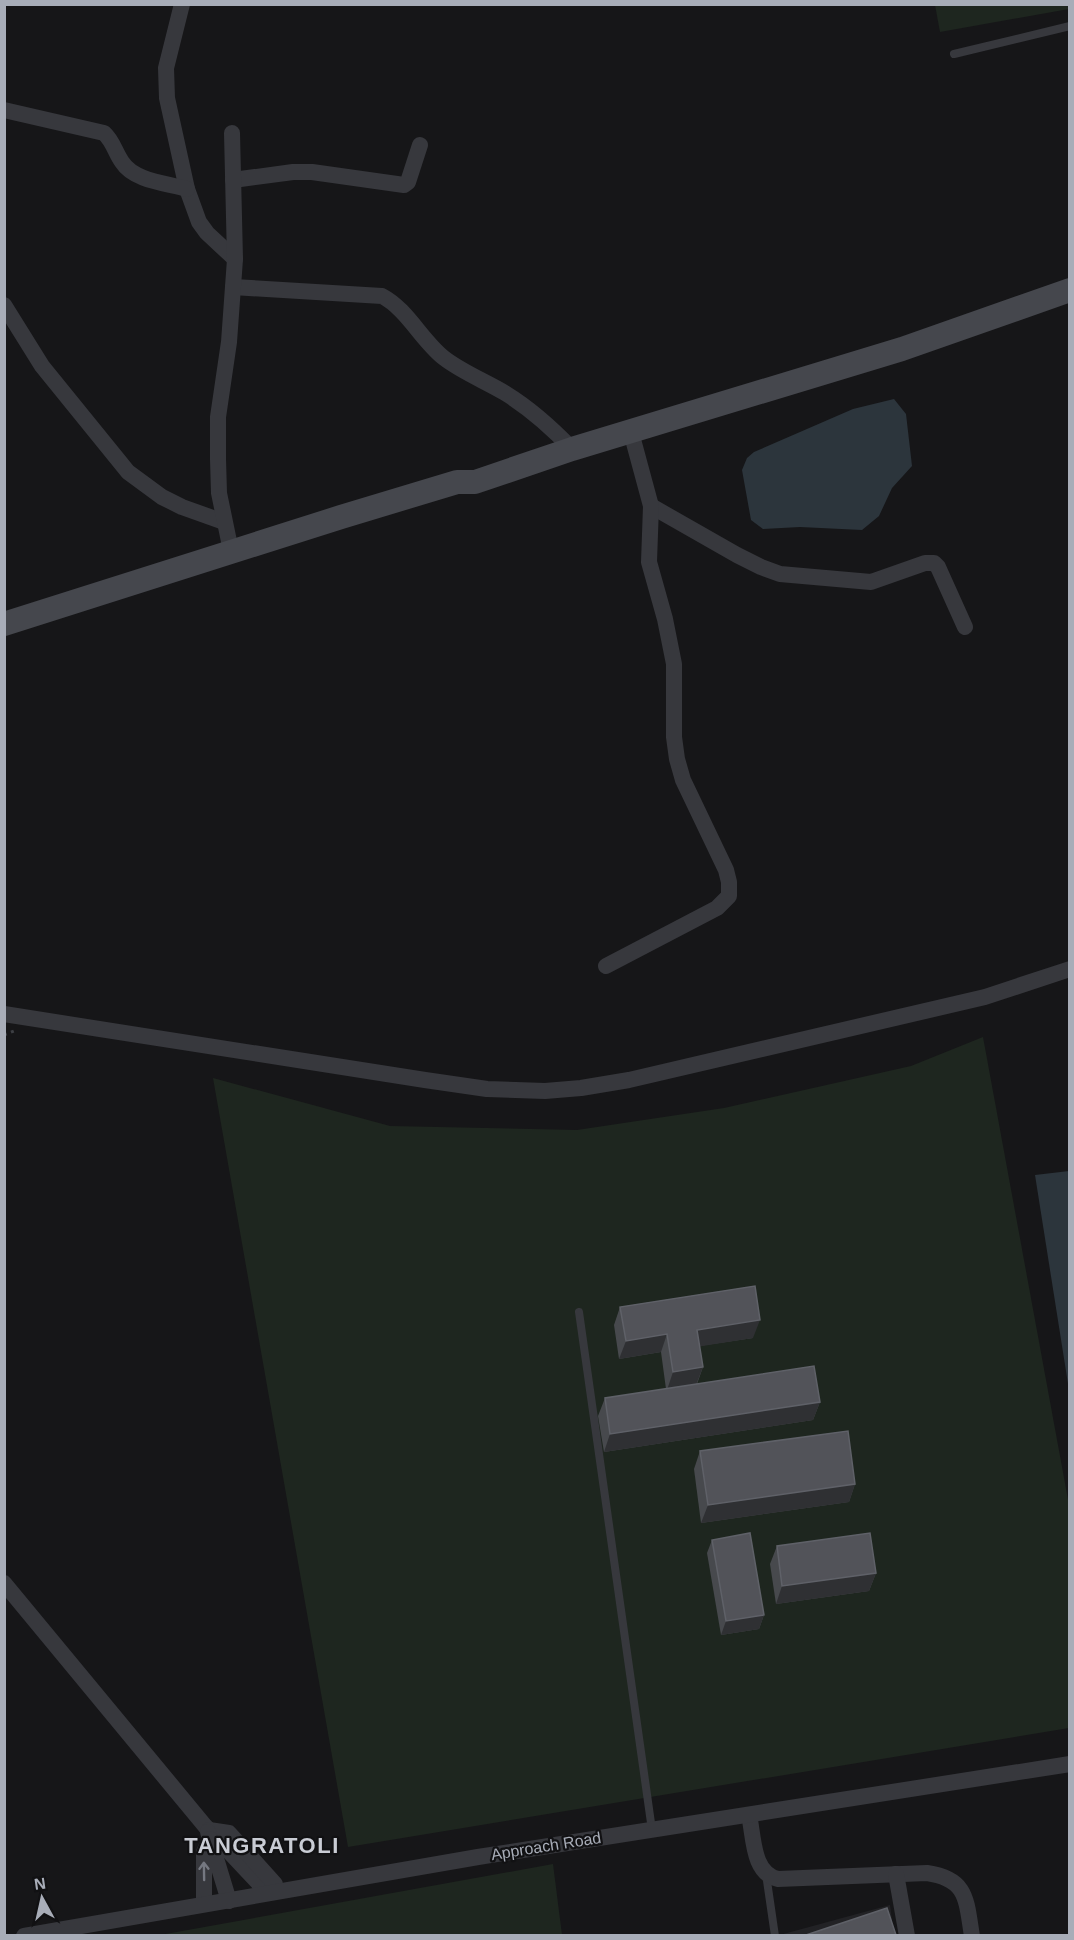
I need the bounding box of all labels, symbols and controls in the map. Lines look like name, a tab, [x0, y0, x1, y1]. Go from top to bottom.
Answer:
street label: Approach Road	[490, 1829, 602, 1863]
district label: TANGRATOLI	[184, 1833, 340, 1858]
one-way arrow	[198, 1861, 209, 1881]
north arrow	[12, 1868, 72, 1928]
text: N	[33, 1874, 47, 1893]

